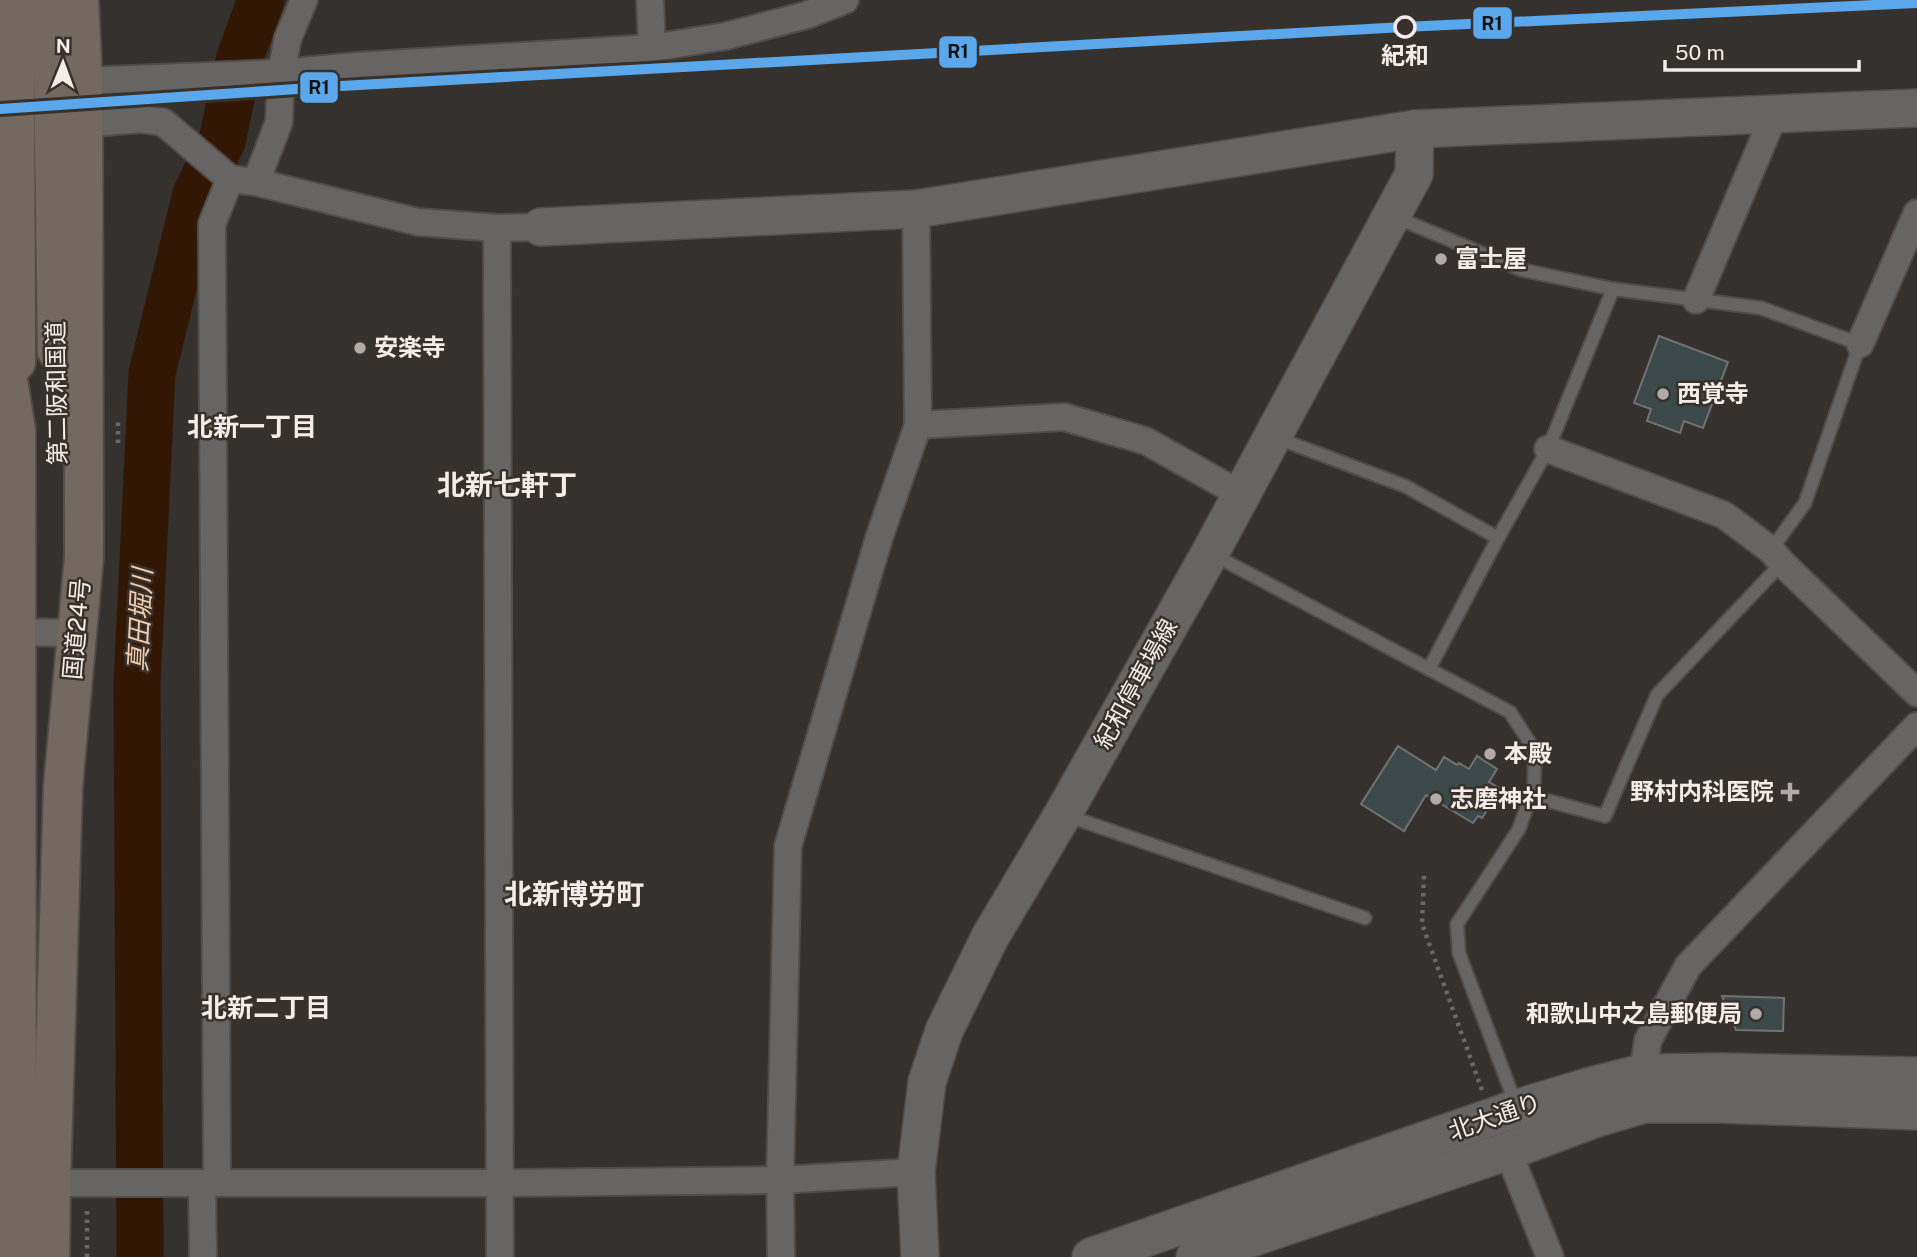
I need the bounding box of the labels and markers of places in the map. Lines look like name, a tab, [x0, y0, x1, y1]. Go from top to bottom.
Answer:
marker: 紀和	[1394, 16, 1416, 38]
place label: 紀和	[1381, 41, 1429, 69]
place label: 富士屋	[1455, 244, 1527, 272]
marker: 富士屋	[1433, 251, 1449, 267]
place label: 安楽寺	[374, 333, 446, 361]
marker: 安楽寺	[352, 340, 368, 356]
place label: 西覚寺	[1677, 379, 1749, 407]
marker: 西覚寺	[1655, 386, 1671, 402]
place label: 本殿	[1504, 739, 1552, 767]
marker: 本殿	[1482, 746, 1498, 762]
place label: 野村内科医院	[1630, 777, 1774, 805]
marker: 野村内科医院	[1780, 782, 1800, 802]
place label: 志磨神社	[1450, 784, 1546, 812]
marker: 志磨神社	[1428, 791, 1444, 807]
place label: 和歌山中之島郵便局	[1526, 999, 1742, 1027]
marker: 和歌山中之島郵便局	[1748, 1006, 1764, 1022]

